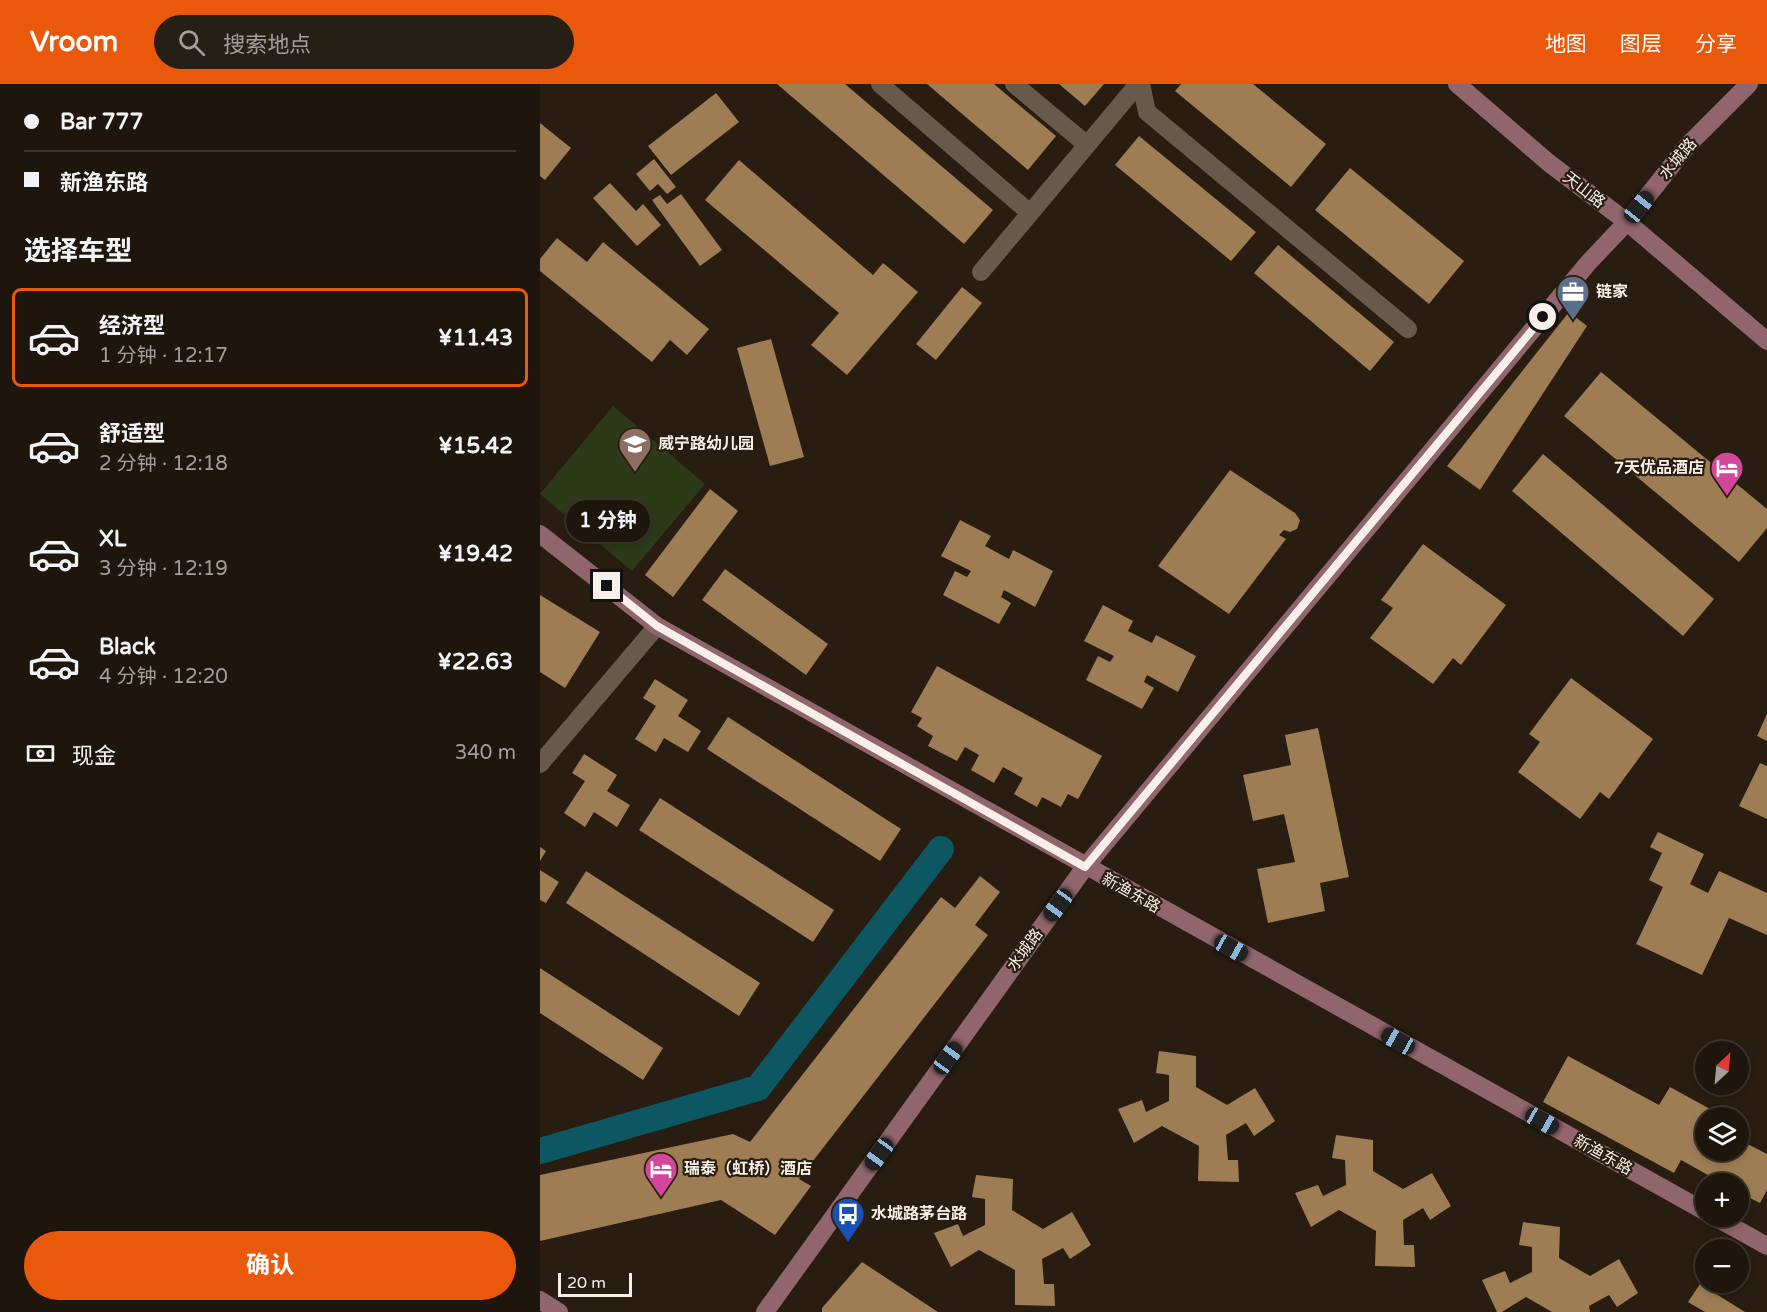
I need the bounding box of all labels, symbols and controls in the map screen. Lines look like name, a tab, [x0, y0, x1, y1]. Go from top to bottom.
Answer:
search box	[154, 15, 574, 69]
text: Vroom	[30, 25, 118, 59]
icon: search	[175, 26, 208, 59]
text: 搜索地点	[223, 32, 311, 58]
text: 地图	[1545, 32, 1587, 57]
text: 图层	[1620, 32, 1662, 57]
text: 分享	[1695, 32, 1737, 57]
text: Bar 777	[60, 109, 143, 135]
street label: 水城路	[1655, 134, 1701, 184]
street label: 天山路	[1559, 167, 1609, 213]
text: 新渔东路	[60, 170, 148, 196]
car	[1621, 187, 1657, 227]
text: 选择车型	[24, 235, 132, 268]
office icon: 链家	[1555, 274, 1591, 321]
place label: 链家	[1596, 282, 1628, 302]
route start	[1529, 303, 1556, 330]
icon: car	[27, 311, 81, 365]
text: 经济型	[99, 313, 165, 339]
text: ¥11.43	[438, 325, 513, 351]
text: 1 分钟 · 12:17	[99, 344, 228, 368]
icon: car	[27, 419, 81, 473]
text: 舒适型	[99, 421, 165, 447]
school or university icon: 威宁路幼儿园	[617, 426, 653, 473]
text: ¥15.42	[438, 433, 513, 459]
place label: 威宁路幼儿园	[658, 434, 754, 454]
hotel icon: 7天优品酒店	[1709, 450, 1745, 497]
text: 2 分钟 · 12:18	[99, 452, 228, 476]
place label: 7天优品酒店	[1614, 458, 1704, 478]
callout: 1 分钟	[565, 499, 649, 541]
text: 1 分钟	[579, 509, 637, 533]
text: XL	[99, 526, 126, 552]
icon: car	[27, 527, 81, 581]
text: ¥19.42	[438, 541, 513, 567]
text: 3 分钟 · 12:19	[99, 557, 228, 581]
route end	[593, 572, 620, 599]
text: Black	[99, 634, 156, 660]
icon: car	[27, 635, 81, 689]
text: ¥22.63	[438, 649, 513, 675]
text: 4 分钟 · 12:20	[99, 665, 228, 689]
icon: cash	[24, 737, 57, 770]
text: 340 m	[455, 741, 516, 765]
text: 现金	[72, 743, 116, 769]
street label: 新渔东路	[1098, 869, 1164, 917]
car	[1040, 885, 1076, 925]
street label: 水城路	[1003, 925, 1047, 975]
car	[1211, 931, 1251, 965]
car	[1378, 1024, 1418, 1058]
car	[930, 1038, 966, 1078]
north arrow	[1695, 1041, 1749, 1095]
map controls	[1695, 1041, 1749, 1293]
car	[1522, 1104, 1562, 1138]
button: layers	[1695, 1107, 1749, 1161]
street label: 新渔东路	[1570, 1131, 1636, 1179]
car	[861, 1134, 897, 1174]
hotel icon: 瑞泰（虹桥）酒店	[643, 1151, 679, 1198]
place label: 瑞泰（虹桥）酒店	[684, 1159, 812, 1179]
button: +	[1695, 1173, 1749, 1227]
bus stop icon: 水城路茅台路	[830, 1196, 866, 1243]
place label: 水城路茅台路	[871, 1204, 967, 1224]
button: 确认	[24, 1231, 516, 1300]
button: −	[1695, 1239, 1749, 1293]
scale bar	[558, 1270, 632, 1298]
text: 20 m	[567, 1273, 606, 1293]

